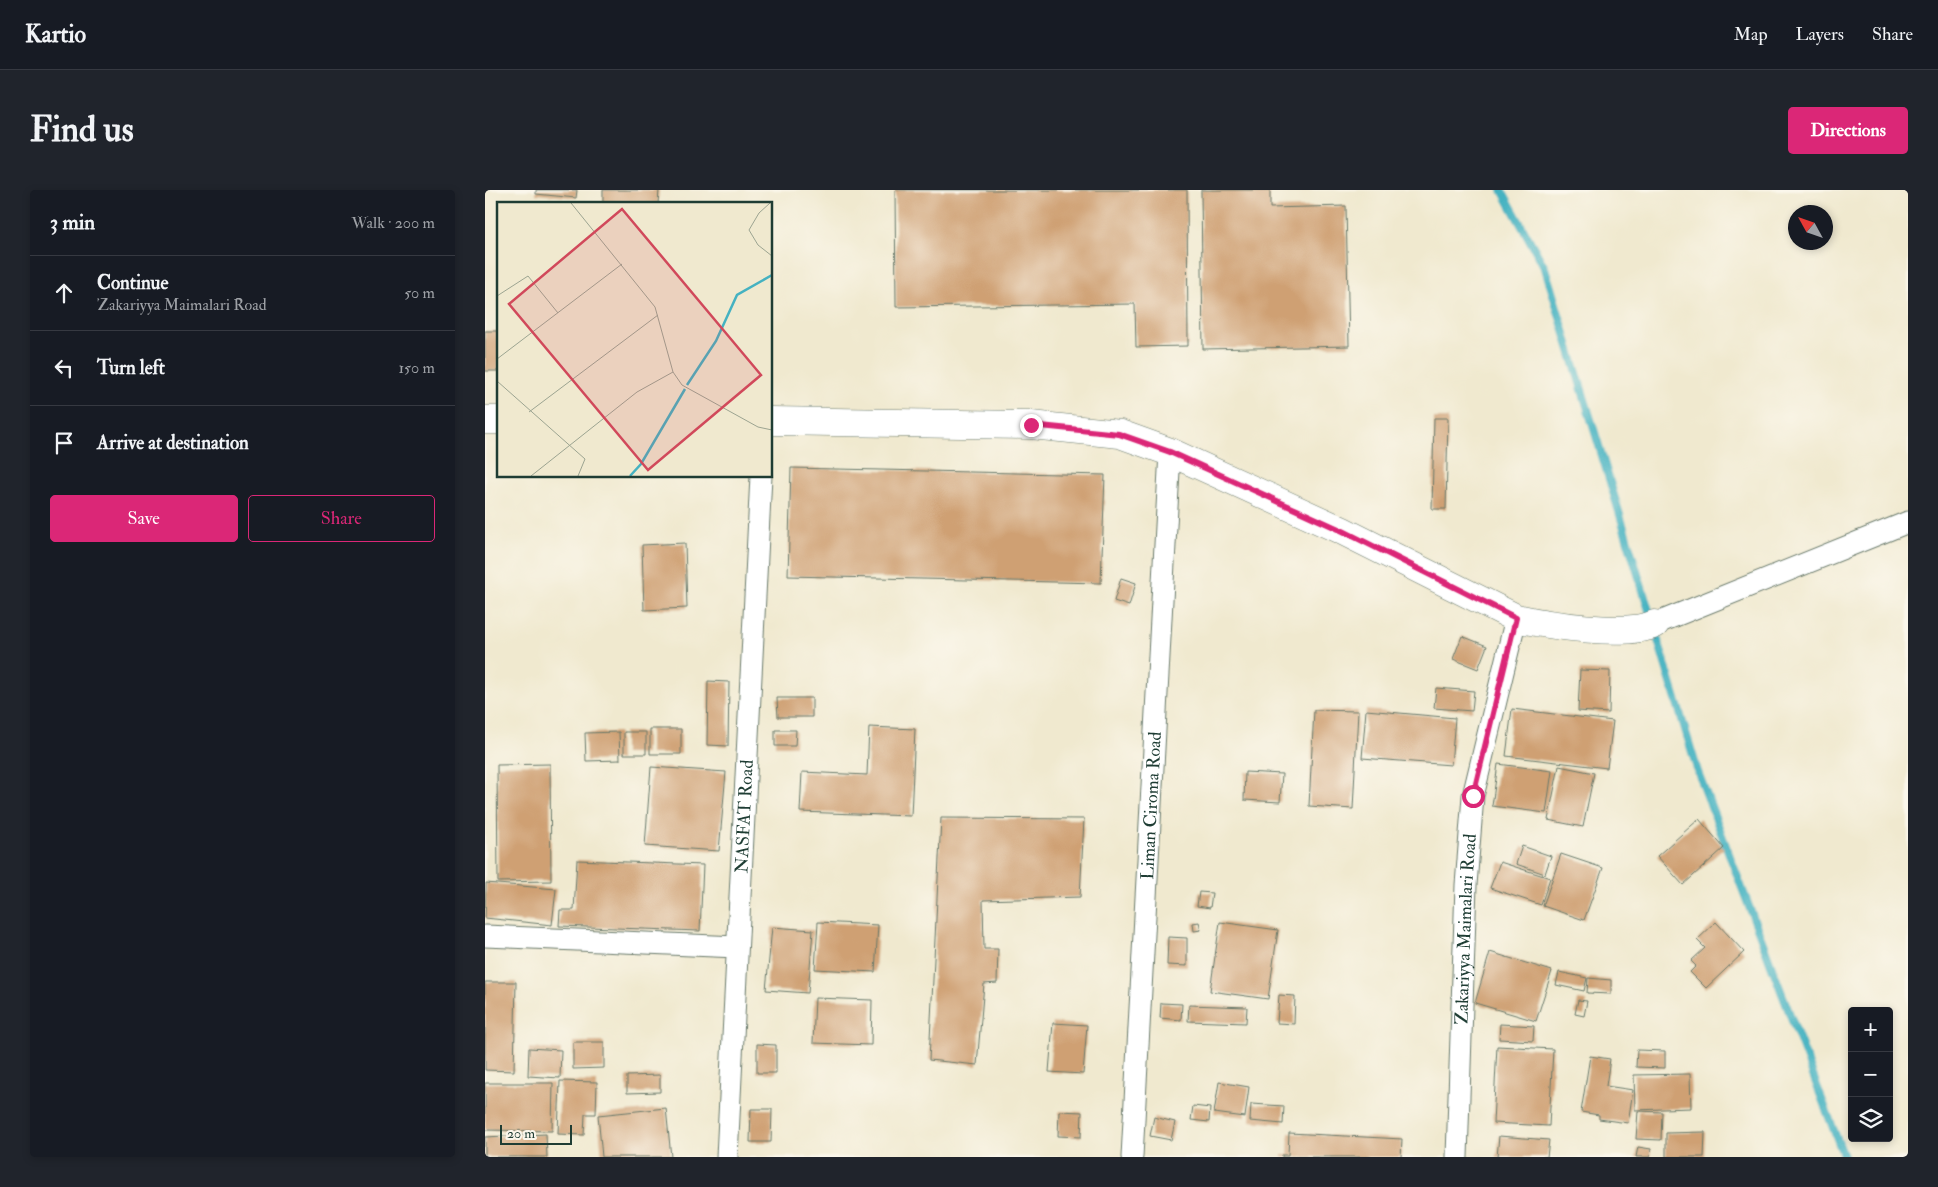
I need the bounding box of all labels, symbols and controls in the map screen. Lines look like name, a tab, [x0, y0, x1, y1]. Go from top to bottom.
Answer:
text: Kartio	[25, 19, 86, 50]
text: Map	[1734, 23, 1768, 46]
text: Layers	[1796, 23, 1844, 46]
text: Share	[1872, 23, 1913, 46]
button: Directions	[1788, 107, 1908, 154]
text: Find us	[30, 108, 134, 152]
inset map	[497, 202, 773, 478]
north arrow	[1788, 205, 1833, 250]
text: 3 min	[50, 209, 95, 236]
text: Walk · 200 m	[352, 213, 435, 233]
text: Continue	[97, 271, 168, 295]
icon: ahead	[50, 279, 78, 307]
text: 50 m	[404, 283, 435, 303]
text: Zakariyya Maimalari Road	[97, 295, 267, 315]
icon: left	[50, 354, 78, 382]
text: Turn left	[97, 356, 165, 380]
text: 150 m	[398, 358, 435, 378]
route end	[1020, 414, 1043, 437]
icon: arrive	[50, 429, 78, 457]
text: Arrive at destination	[97, 431, 249, 455]
button: Save	[50, 495, 238, 542]
button: Share	[248, 495, 435, 542]
street label: Liman Ciroma Road	[1136, 731, 1167, 880]
street label: NASFAT Road	[730, 759, 759, 874]
route start	[1462, 785, 1485, 808]
street label: Zakariyya Maimalari Road	[1450, 833, 1482, 1025]
map controls	[1848, 1007, 1893, 1142]
button: +	[1848, 1007, 1893, 1052]
button: −	[1848, 1052, 1893, 1097]
button: layers	[1848, 1097, 1893, 1142]
scale bar	[500, 1122, 573, 1145]
text: 20 m	[507, 1125, 535, 1142]

